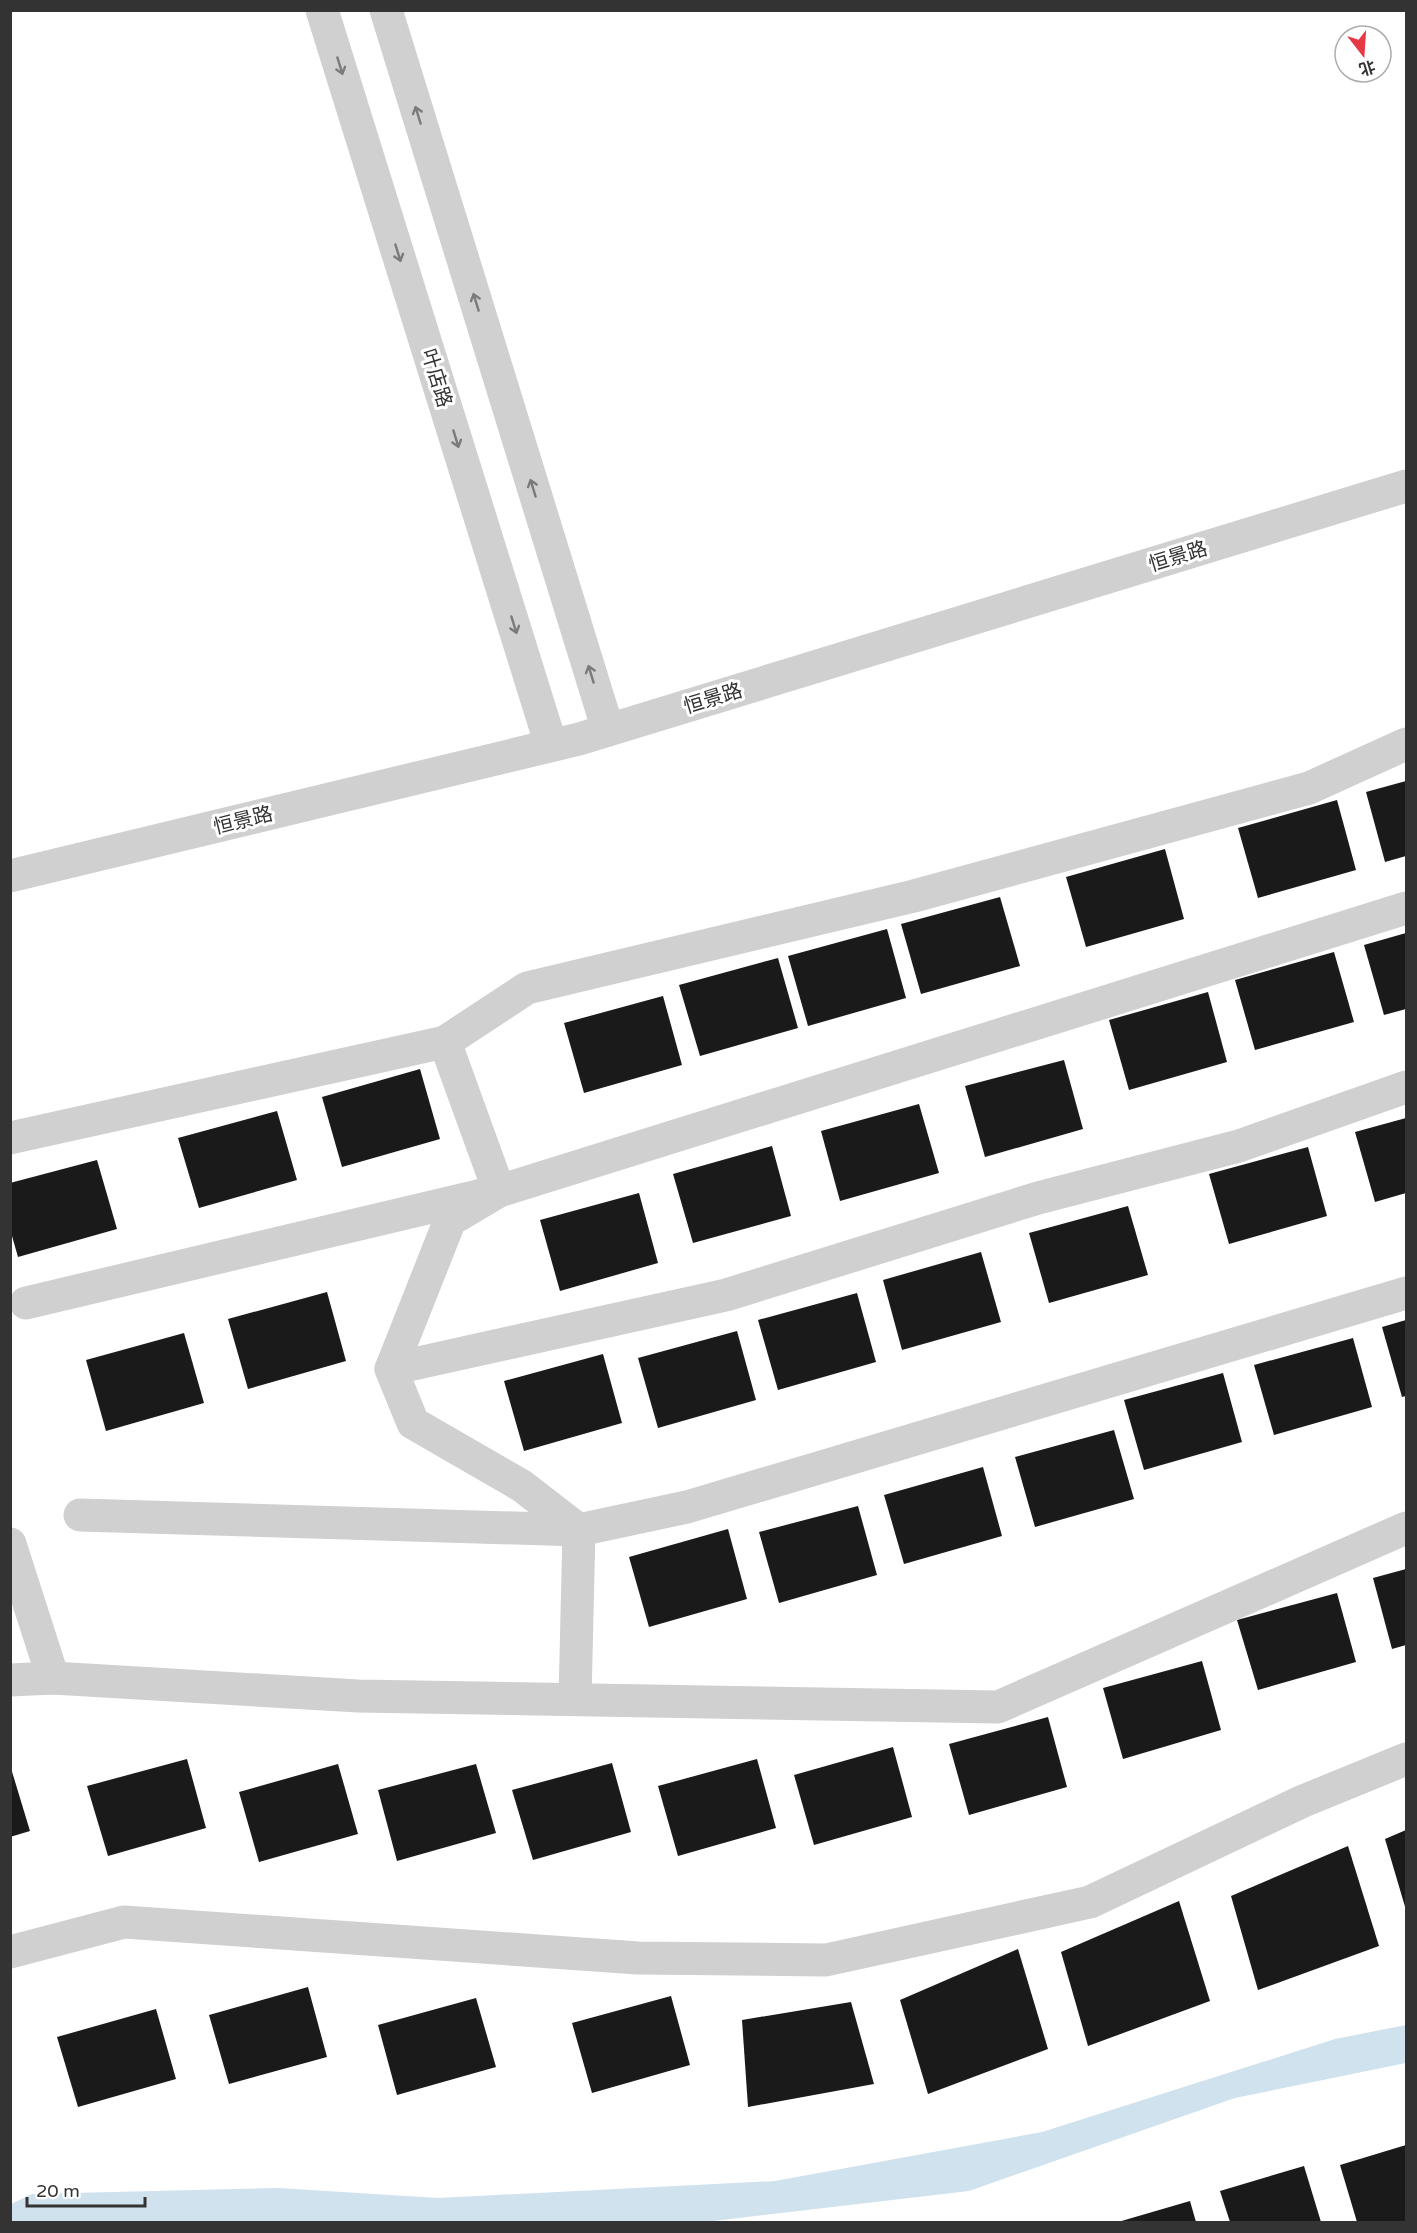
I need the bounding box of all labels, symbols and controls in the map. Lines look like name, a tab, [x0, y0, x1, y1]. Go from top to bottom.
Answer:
north arrow	[1333, 24, 1393, 84]
text: 北	[1357, 55, 1378, 79]
one-way arrow	[335, 56, 346, 75]
one-way arrow	[412, 106, 423, 125]
one-way arrow	[393, 243, 404, 262]
one-way arrow	[469, 293, 480, 312]
street label: 叶店路	[416, 346, 456, 410]
one-way arrow	[451, 429, 462, 448]
one-way arrow	[527, 479, 538, 498]
street label: 恒景路	[1146, 537, 1210, 577]
one-way arrow	[509, 615, 520, 634]
one-way arrow	[585, 665, 596, 684]
street label: 恒景路	[681, 679, 745, 719]
street label: 恒景路	[211, 802, 275, 840]
scale bar	[27, 2170, 146, 2208]
text: 20 m	[36, 2180, 80, 2202]

